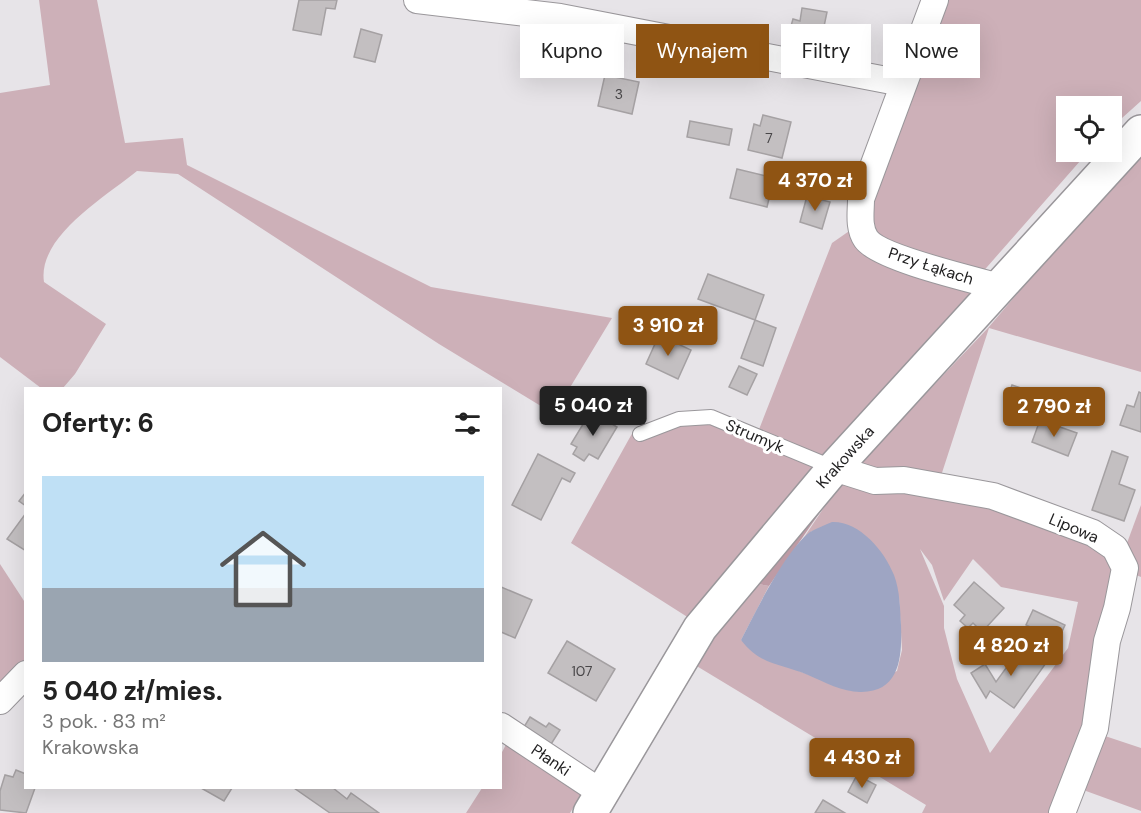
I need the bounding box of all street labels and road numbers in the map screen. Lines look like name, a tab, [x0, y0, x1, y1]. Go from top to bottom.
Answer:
street label: Przy Łąkach	[886, 242, 976, 290]
street label: Strumyk	[723, 414, 787, 458]
street label: Krakowska	[811, 421, 879, 493]
street label: Lipowa	[1046, 508, 1102, 548]
street label: Płanki	[527, 739, 575, 781]

